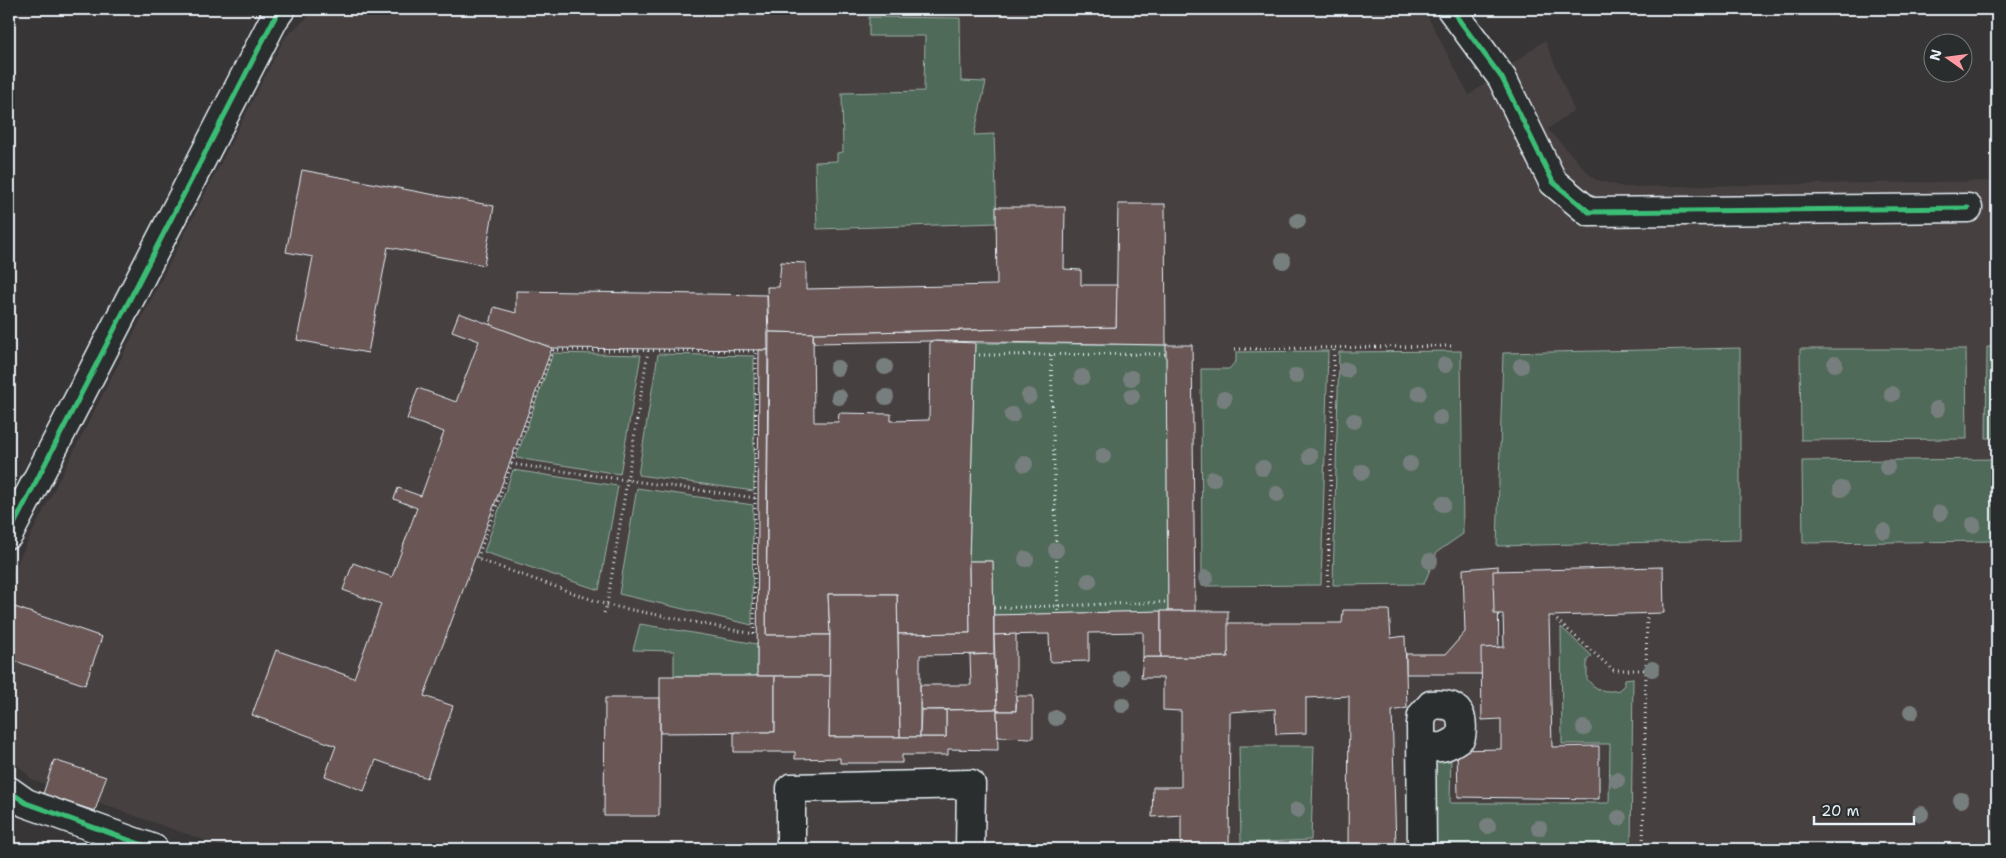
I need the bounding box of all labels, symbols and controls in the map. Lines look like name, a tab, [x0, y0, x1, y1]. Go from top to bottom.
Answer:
north arrow	[1924, 32, 1974, 82]
text: N	[1925, 47, 1945, 62]
scale bar	[1814, 793, 1914, 825]
text: 20 m	[1821, 801, 1860, 821]

